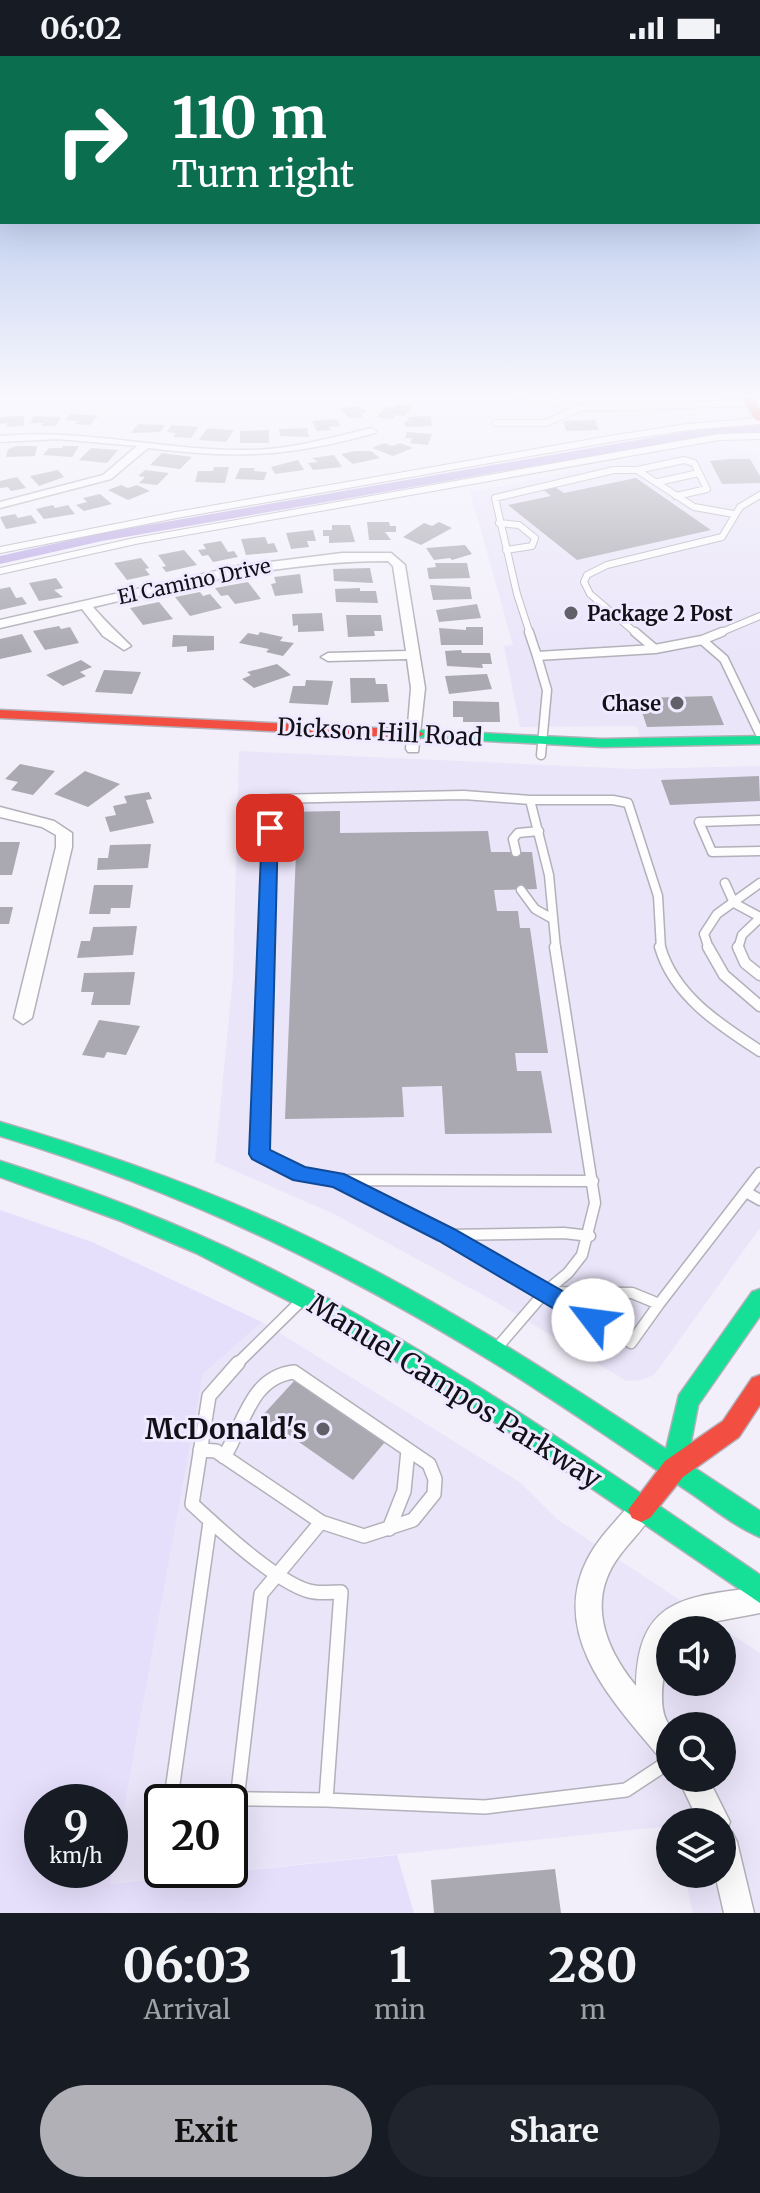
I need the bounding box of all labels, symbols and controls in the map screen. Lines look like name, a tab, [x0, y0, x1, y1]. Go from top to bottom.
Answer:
text: 06:02	[40, 9, 122, 47]
text: 110 m	[172, 83, 327, 153]
icon: right	[40, 88, 144, 192]
text: Turn right	[172, 152, 354, 197]
street label: El Camino Drive	[115, 553, 273, 609]
place label: Package 2 Post	[587, 601, 733, 626]
marker: Package 2 Post	[562, 604, 580, 622]
place label: Chase	[602, 691, 661, 716]
marker: Chase	[668, 694, 686, 712]
street label: Dickson Hill Road	[276, 711, 484, 753]
pin	[236, 794, 304, 862]
icon: arrive	[248, 806, 292, 850]
position arrow	[551, 1278, 635, 1362]
street label: Manuel Campos Parkway	[301, 1286, 609, 1497]
place label: McDonald's	[145, 1411, 307, 1447]
marker: McDonald's	[314, 1420, 332, 1438]
map controls	[656, 1616, 736, 1888]
button: sound	[656, 1616, 736, 1696]
button: search	[656, 1712, 736, 1792]
speed limit sign: 20	[144, 1784, 248, 1888]
text: 9	[64, 1801, 88, 1851]
button: layers	[656, 1808, 736, 1888]
text: km/h	[50, 1843, 102, 1868]
text: 06:03	[123, 1935, 252, 1995]
text: 1	[389, 1935, 411, 1995]
text: 280	[548, 1935, 637, 1995]
text: Arrival	[144, 1993, 231, 2026]
text: min	[374, 1993, 426, 2026]
text: m	[580, 1993, 606, 2026]
button: Exit	[40, 2085, 372, 2177]
button: Share	[388, 2085, 720, 2177]

